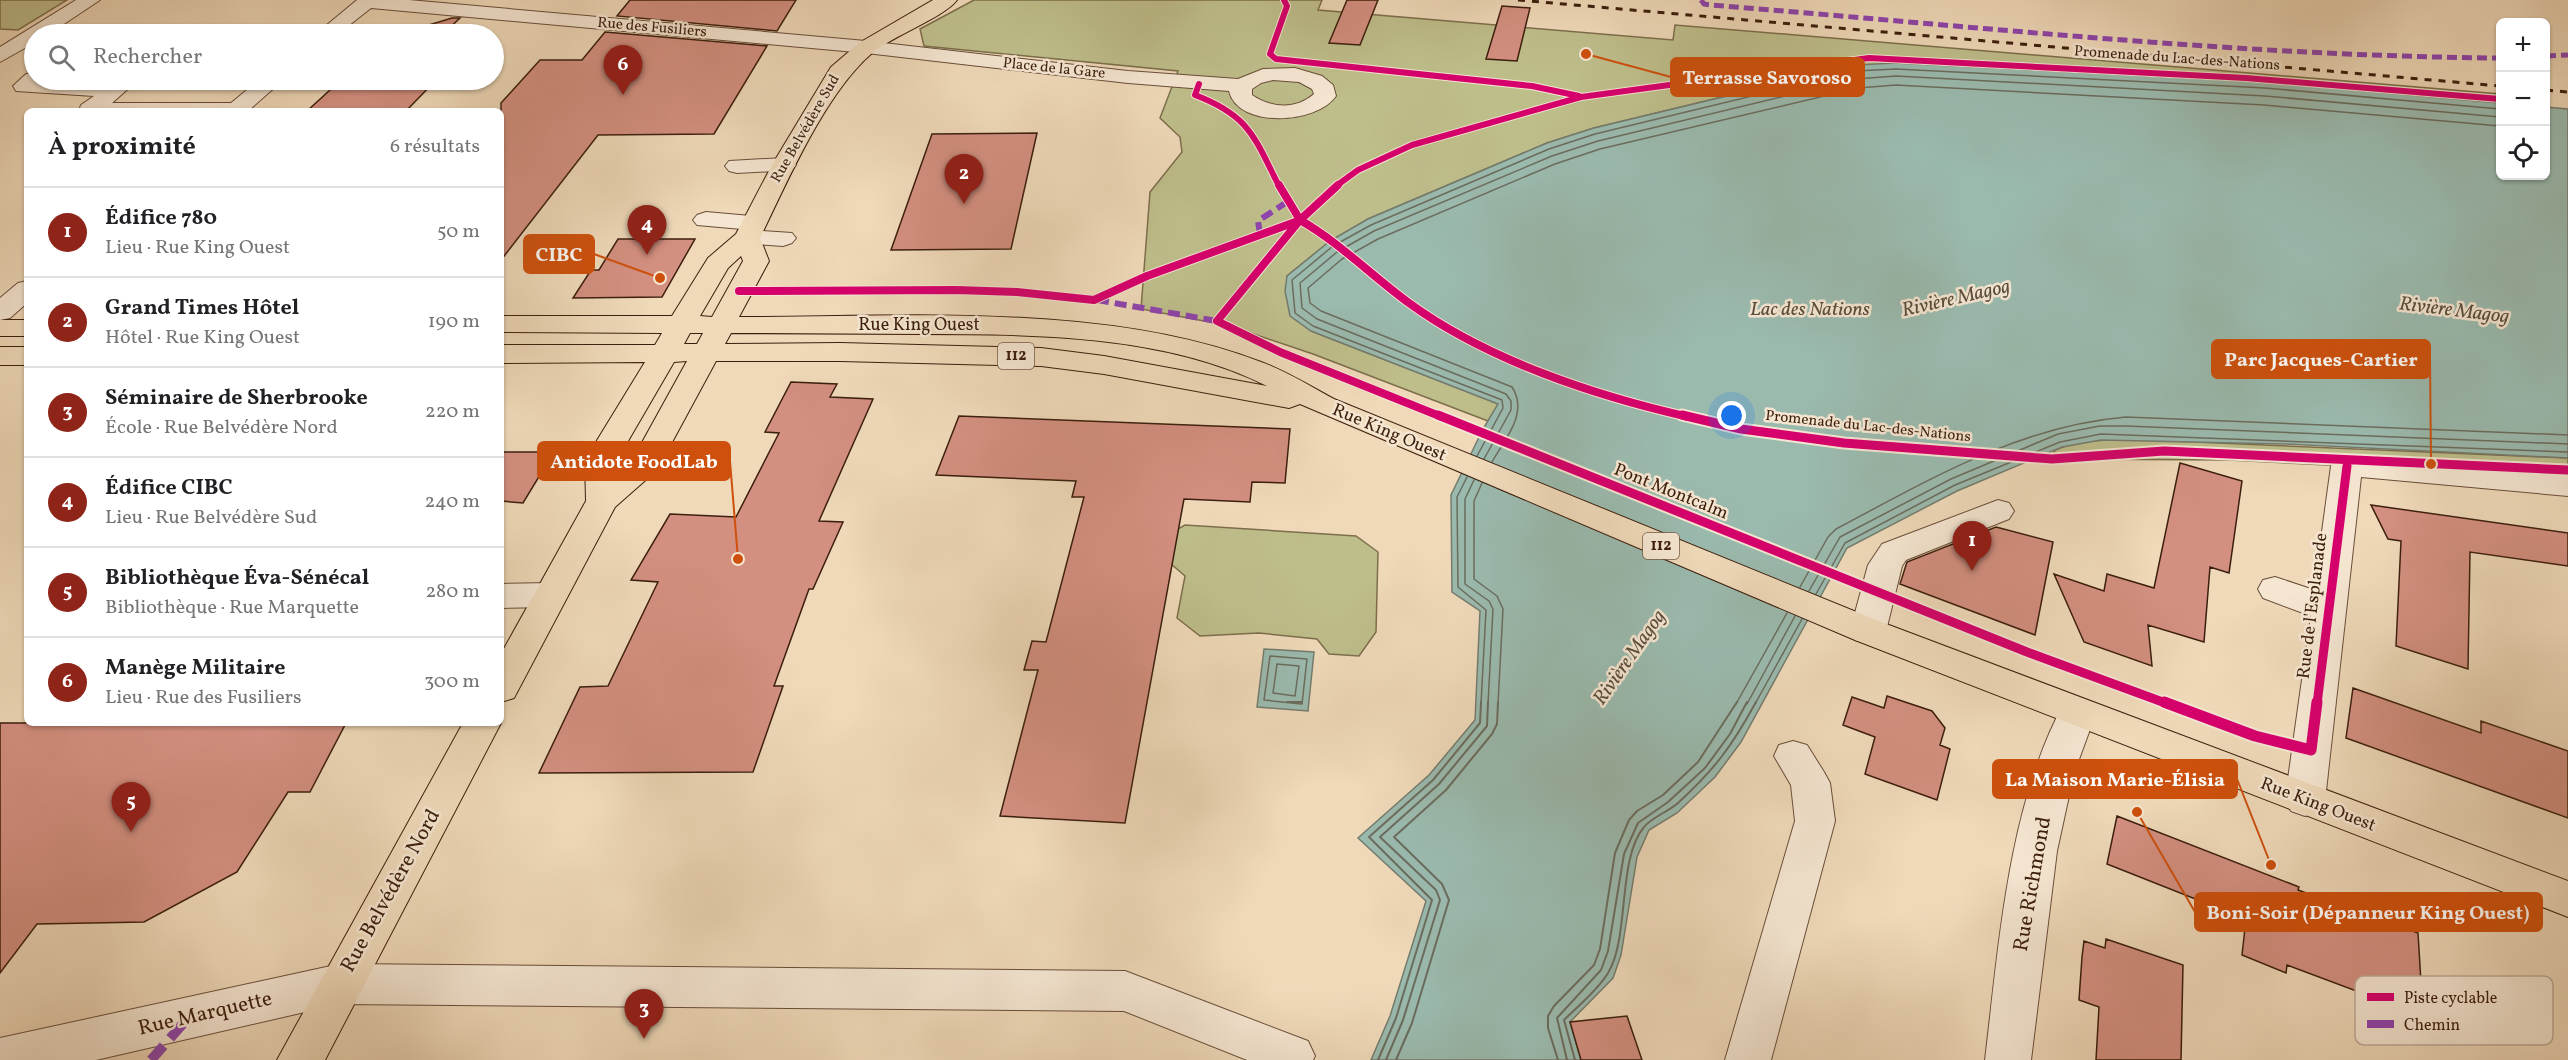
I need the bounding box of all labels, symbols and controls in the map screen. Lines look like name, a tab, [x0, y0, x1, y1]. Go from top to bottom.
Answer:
street label: Rue des Fusiliers	[596, 13, 708, 43]
map controls	[2496, 18, 2550, 180]
button: +	[2496, 18, 2550, 72]
search box	[24, 24, 504, 90]
icon: search	[45, 41, 78, 74]
street label: Promenade du Lac-des-Nations	[2073, 41, 2281, 77]
text: Rechercher	[93, 42, 202, 73]
pin: 6	[604, 46, 642, 95]
street label: Place de la Gare	[1002, 53, 1106, 85]
callout: Terrasse Savoroso	[1671, 58, 1864, 96]
text: Terrasse Savoroso	[1682, 65, 1852, 93]
street label: Rue Belvédère Sud	[766, 71, 846, 187]
button: −	[2496, 72, 2550, 126]
button: locate	[2496, 126, 2550, 180]
text: À proximité	[48, 129, 196, 165]
text: 6 résultats	[390, 133, 480, 161]
pin: 2	[944, 154, 984, 204]
text: Édifice 780	[105, 203, 217, 234]
pin: 4	[628, 206, 666, 255]
text: 1	[63, 218, 72, 246]
text: 50 m	[437, 218, 480, 246]
text: Lieu · Rue King Ouest	[105, 234, 290, 262]
callout: CIBC	[524, 235, 594, 273]
text: CIBC	[536, 242, 583, 270]
water label: Rivière Magog	[1899, 273, 2013, 325]
water label: Rivière Magog	[2397, 290, 2511, 332]
text: Grand Times Hôtel	[105, 293, 299, 324]
water label: Lac des Nations	[1750, 296, 1871, 324]
text: 2	[62, 308, 73, 336]
text: 190 m	[428, 308, 480, 336]
street label: Rue King Ouest	[858, 313, 980, 338]
text: Hôtel · Rue King Ouest	[105, 324, 300, 352]
callout: Parc Jacques-Cartier	[2212, 340, 2430, 378]
road number: 112	[998, 343, 1034, 369]
text: Parc Jacques-Cartier	[2224, 347, 2418, 375]
text: Séminaire de Sherbrooke	[105, 383, 368, 414]
text: 3	[62, 398, 73, 426]
text: 220 m	[425, 398, 480, 426]
street label: Rue King Ouest	[1328, 398, 1450, 468]
your location	[1717, 401, 1746, 430]
street label: Promenade du Lac-des-Nations	[1764, 406, 1972, 448]
text: École · Rue Belvédère Nord	[105, 414, 338, 442]
callout: Antidote FoodLab	[538, 442, 730, 480]
text: Antidote FoodLab	[550, 449, 718, 477]
street label: Pont Montcalm	[1610, 458, 1732, 526]
text: Édifice CIBC	[105, 473, 233, 504]
text: 4	[61, 488, 74, 516]
text: 240 m	[425, 488, 480, 516]
text: Lieu · Rue Belvédère Sud	[105, 504, 317, 532]
pin: 1	[1952, 522, 1992, 571]
street label: Rue de l'Esplanade	[2292, 532, 2334, 680]
road number: 112	[1643, 533, 1679, 559]
text: Bibliothèque Éva-Sénécal	[105, 563, 369, 594]
text: 5	[63, 578, 72, 606]
text: 280 m	[425, 578, 480, 606]
text: Bibliothèque · Rue Marquette	[105, 594, 359, 622]
water label: Rivière Magog	[1587, 605, 1673, 711]
text: Manège Militaire	[105, 653, 285, 684]
text: 6	[62, 668, 73, 696]
text: 300 m	[424, 668, 480, 696]
text: Lieu · Rue des Fusiliers	[105, 684, 302, 712]
callout: La Maison Marie-Élisia	[1993, 760, 2237, 798]
text: La Maison Marie-Élisia	[2005, 767, 2225, 795]
street label: Rue King Ouest	[2257, 772, 2379, 838]
pin: 5	[112, 782, 150, 832]
street label: Rue Belvédère Nord	[334, 804, 448, 978]
street label: Rue Richmond	[2007, 814, 2059, 954]
callout: Boni-Soir (Dépanneur King Ouest)	[2195, 893, 2542, 931]
text: Boni-Soir (Dépanneur King Ouest)	[2206, 900, 2530, 928]
legend	[2355, 976, 2553, 1045]
street label: Rue Marquette	[135, 984, 275, 1044]
text: Piste cyclable	[2404, 988, 2497, 1010]
pin: 3	[624, 990, 664, 1039]
text: Chemin	[2404, 1015, 2460, 1037]

